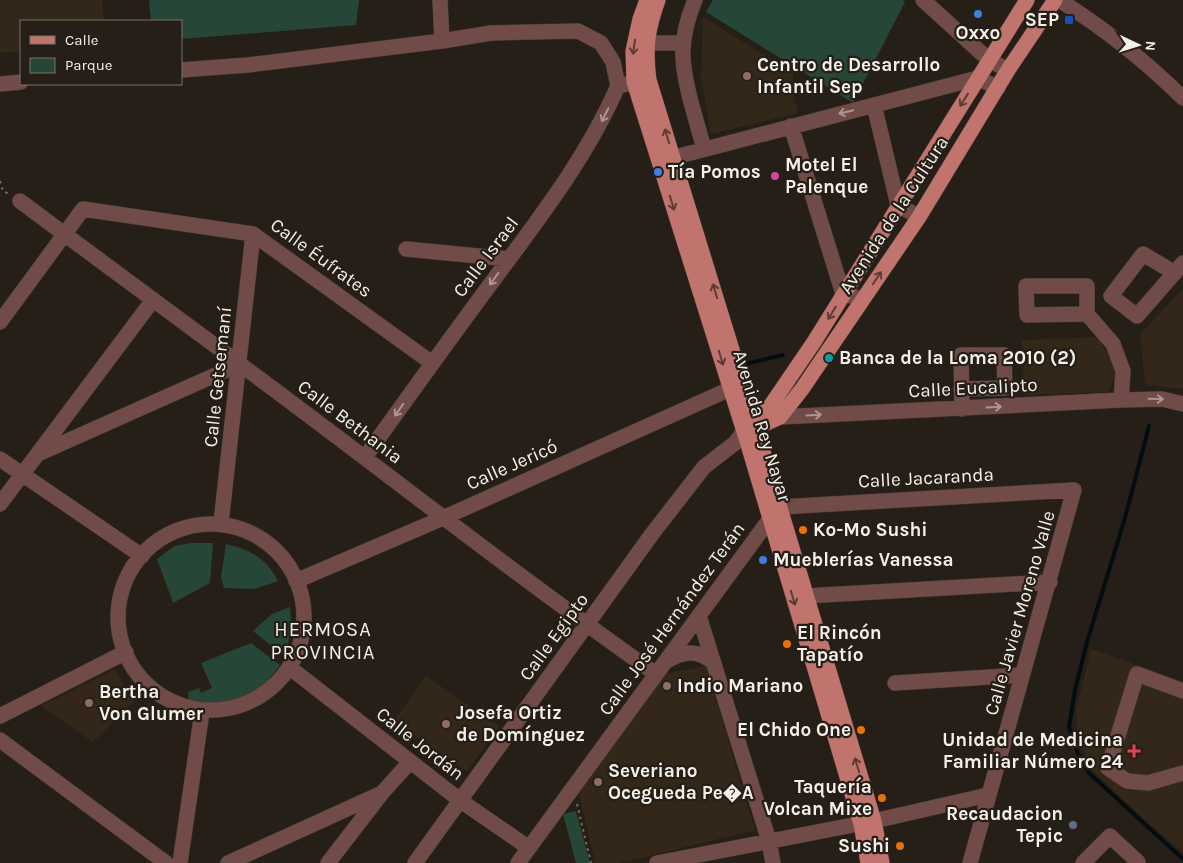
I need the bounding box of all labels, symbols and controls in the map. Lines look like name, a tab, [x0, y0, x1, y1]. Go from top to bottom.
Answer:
marker: Oxxo	[972, 8, 984, 20]
place label: SEP	[1025, 9, 1059, 31]
marker: SEP	[1063, 14, 1075, 26]
legend	[20, 20, 182, 85]
north arrow	[1113, 20, 1163, 70]
place label: Oxxo	[956, 22, 1000, 44]
text: Calle	[65, 31, 99, 49]
one-way arrow	[629, 39, 639, 55]
text: N	[1142, 40, 1159, 51]
place label: Centro de Desarrollo Infantil Sep	[757, 54, 940, 98]
text: Parque	[65, 56, 113, 74]
marker: Centro de Desarrollo Infantil Sep	[741, 70, 753, 82]
one-way arrow	[959, 93, 969, 107]
one-way arrow	[600, 107, 609, 122]
one-way arrow	[839, 108, 855, 117]
one-way arrow	[661, 128, 671, 144]
street label: Avenida de la Cultura	[835, 132, 953, 298]
place label: Motel El Palenque	[785, 154, 868, 198]
place label: Tía Pomos	[668, 161, 761, 183]
marker: Tía Pomos	[652, 166, 664, 178]
marker: Motel El Palenque	[769, 170, 781, 182]
one-way arrow	[668, 195, 678, 211]
street label: Calle Éufrates	[266, 213, 377, 302]
street label: Calle Israel	[449, 213, 523, 301]
one-way arrow	[489, 272, 500, 285]
one-way arrow	[872, 272, 882, 286]
one-way arrow	[709, 283, 719, 299]
street label: Calle Getsemaní	[200, 305, 236, 448]
one-way arrow	[826, 305, 836, 319]
street label: Avenida Rey Nayar	[728, 347, 796, 505]
place label: Banca de la Loma 2010 (2)	[839, 347, 1076, 369]
one-way arrow	[717, 350, 726, 366]
marker: Banca de la Loma 2010 (2)	[823, 352, 835, 364]
street label: Calle Eucalipto	[908, 374, 1038, 402]
street label: Calle Bethania	[293, 376, 407, 468]
one-way arrow	[1148, 395, 1164, 404]
one-way arrow	[985, 402, 1001, 411]
one-way arrow	[394, 403, 404, 417]
one-way arrow	[806, 411, 822, 420]
street label: Calle Jericó	[463, 435, 561, 495]
street label: Calle Jacaranda	[858, 463, 994, 493]
street label: Calle Javier Moreno Valle	[980, 508, 1060, 718]
street label: Calle José Hernández Terán	[595, 518, 749, 720]
place label: Ko-Mo Sushi	[813, 519, 928, 541]
marker: Ko-Mo Sushi	[797, 524, 809, 536]
place label: Mueblerías Vanessa	[773, 549, 954, 571]
marker: Mueblerías Vanessa	[757, 554, 769, 566]
street label: Calle Egipto	[515, 589, 593, 685]
one-way arrow	[788, 590, 798, 606]
district label: HERMOSA PROVINCIA	[271, 618, 375, 664]
place label: El Rincón Tapatío	[797, 622, 882, 666]
marker: El Rincón Tapatío	[781, 638, 793, 650]
place label: Indio Mariano	[677, 675, 803, 697]
marker: Indio Mariano	[661, 680, 673, 692]
place label: Bertha Von Glumer	[99, 681, 204, 725]
marker: Bertha Von Glumer	[83, 697, 95, 709]
place label: Josefa Ortiz de Domínguez	[456, 702, 585, 746]
street label: Calle Jordán	[372, 703, 468, 785]
marker: Josefa Ortiz de Domínguez	[440, 718, 452, 730]
place label: El Chido One	[737, 719, 851, 741]
marker: El Chido One	[855, 724, 867, 736]
place label: Unidad de Medicina Familiar Número 24	[942, 729, 1124, 773]
marker: Unidad de Medicina Familiar Número 24	[1127, 744, 1141, 758]
one-way arrow	[852, 757, 862, 773]
place label: Severiano Ocegueda Pe�A	[608, 760, 754, 804]
marker: Severiano Ocegueda Pe�A	[592, 776, 604, 788]
place label: Taquería Volcan Mixe	[764, 776, 872, 820]
marker: Taquería Volcan Mixe	[876, 792, 888, 804]
place label: Recaudacion Tepic	[946, 803, 1063, 847]
marker: Recaudacion Tepic	[1067, 819, 1079, 831]
place label: Sushi	[838, 835, 890, 857]
marker: Sushi	[894, 840, 906, 852]

